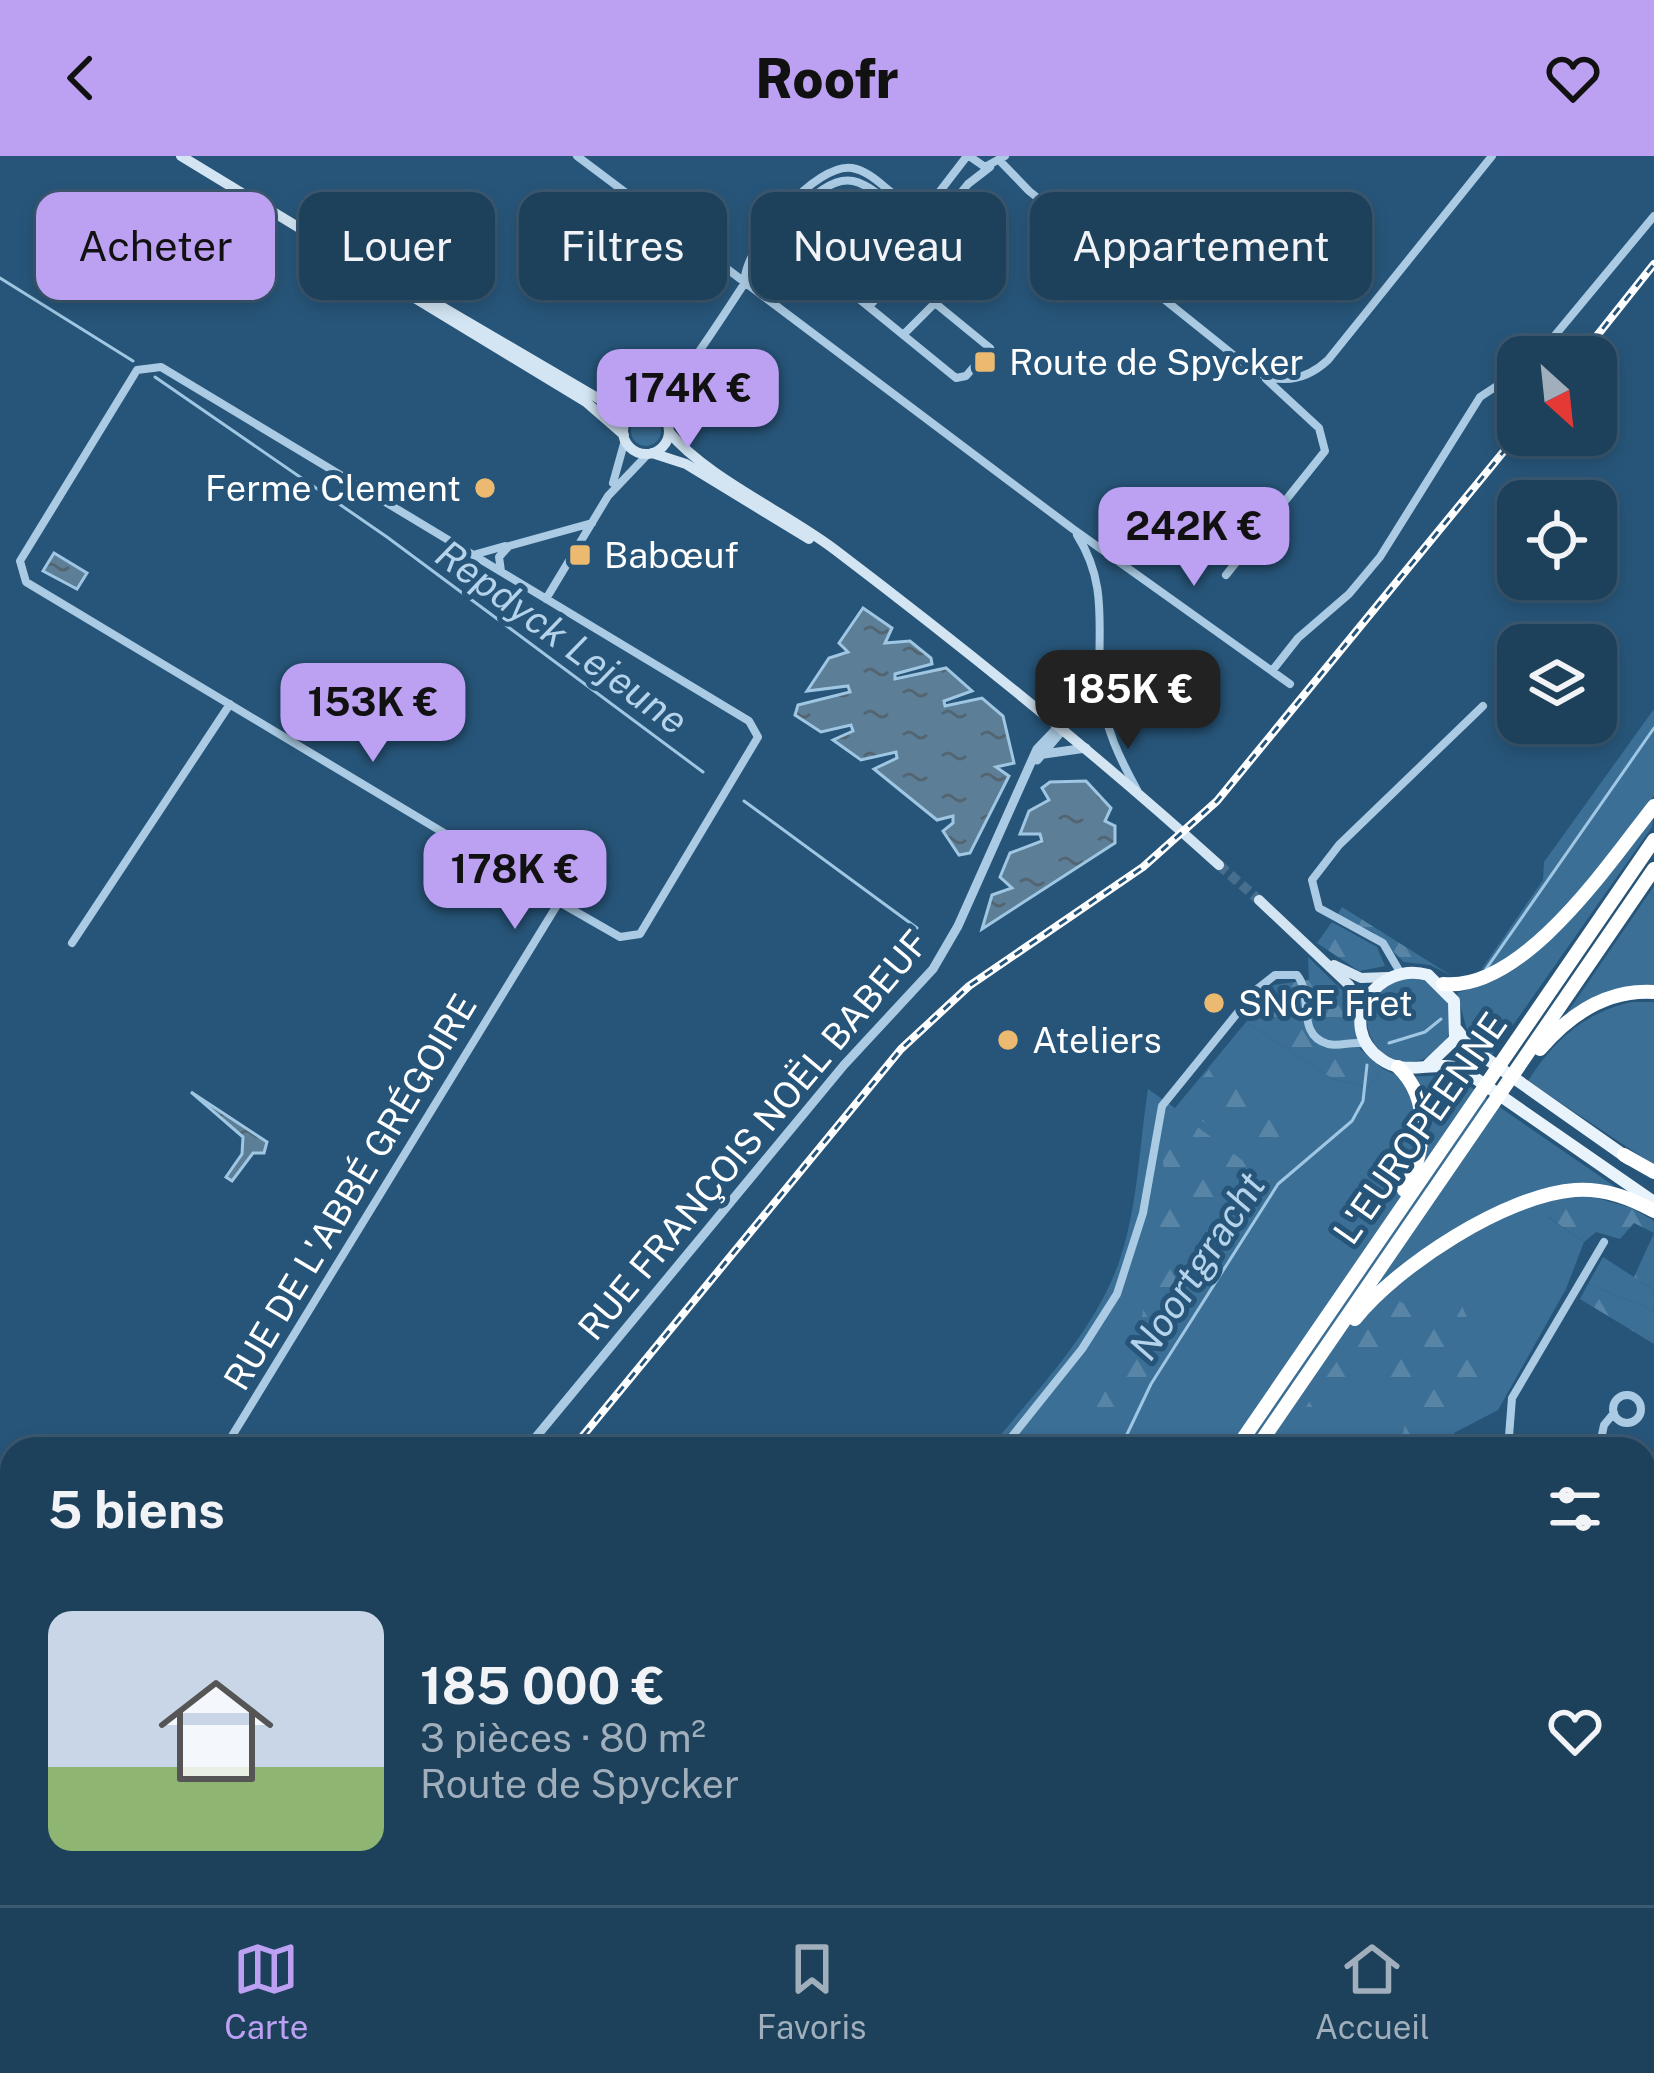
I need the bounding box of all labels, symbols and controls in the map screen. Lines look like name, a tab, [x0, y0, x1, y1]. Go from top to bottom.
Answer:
icon: back	[48, 45, 114, 111]
icon: heart	[1540, 45, 1606, 111]
text: Roofr	[755, 47, 899, 110]
chip: Acheter	[36, 192, 275, 300]
chip: Louer	[299, 192, 495, 300]
chip: Filtres	[519, 192, 727, 300]
chip: Nouveau	[751, 192, 1006, 300]
chip: Appartement	[1030, 192, 1372, 300]
north arrow	[1497, 336, 1617, 456]
map controls	[1497, 336, 1617, 744]
place label: Route de Spycker	[1009, 341, 1304, 383]
pin: 174K €	[590, 349, 786, 451]
marker: Route de Spycker	[972, 349, 998, 375]
text: 174K €	[624, 365, 752, 411]
place label: Ferme Clement	[205, 467, 461, 509]
marker: Ferme Clement	[472, 475, 498, 501]
button: locate	[1497, 480, 1617, 600]
pin: 242K €	[1096, 487, 1292, 589]
text: 242K €	[1125, 503, 1263, 549]
water label: Repdyck Lejeune	[427, 530, 697, 744]
place label: Babœuf	[604, 534, 739, 576]
marker: Babœuf	[567, 542, 593, 568]
button: layers	[1497, 624, 1617, 744]
pin: 185K €	[1030, 650, 1226, 752]
pin: 153K €	[275, 663, 471, 765]
text: 185K €	[1062, 666, 1194, 712]
text: 153K €	[307, 679, 439, 725]
pin: 178K €	[417, 830, 613, 932]
text: 178K €	[450, 846, 580, 892]
street label: RUE FRANÇOIS NOËL BABEUF	[569, 922, 937, 1348]
place label: SNCF Fret	[1238, 982, 1413, 1024]
street label: RUE DE L'ABBÉ GRÉGOIRE	[215, 987, 485, 1397]
marker: SNCF Fret	[1201, 990, 1227, 1016]
street label: L'EUROPÉENNE	[1325, 1004, 1515, 1252]
place label: Ateliers	[1032, 1019, 1162, 1061]
marker: Ateliers	[995, 1027, 1021, 1053]
water label: Noortgracht	[1119, 1164, 1275, 1368]
icon: filters	[1542, 1476, 1608, 1542]
text: 5 biens	[48, 1480, 225, 1539]
text: 185 000 €	[420, 1656, 665, 1715]
icon: home	[144, 1659, 288, 1803]
icon: heart	[1542, 1698, 1608, 1764]
text: 3 pièces · 80 m²	[420, 1715, 706, 1761]
text: Route de Spycker	[420, 1761, 739, 1807]
tab: Carte	[224, 1936, 308, 2046]
tab: Favoris	[757, 1936, 867, 2046]
tab: Accueil	[1315, 1936, 1430, 2046]

